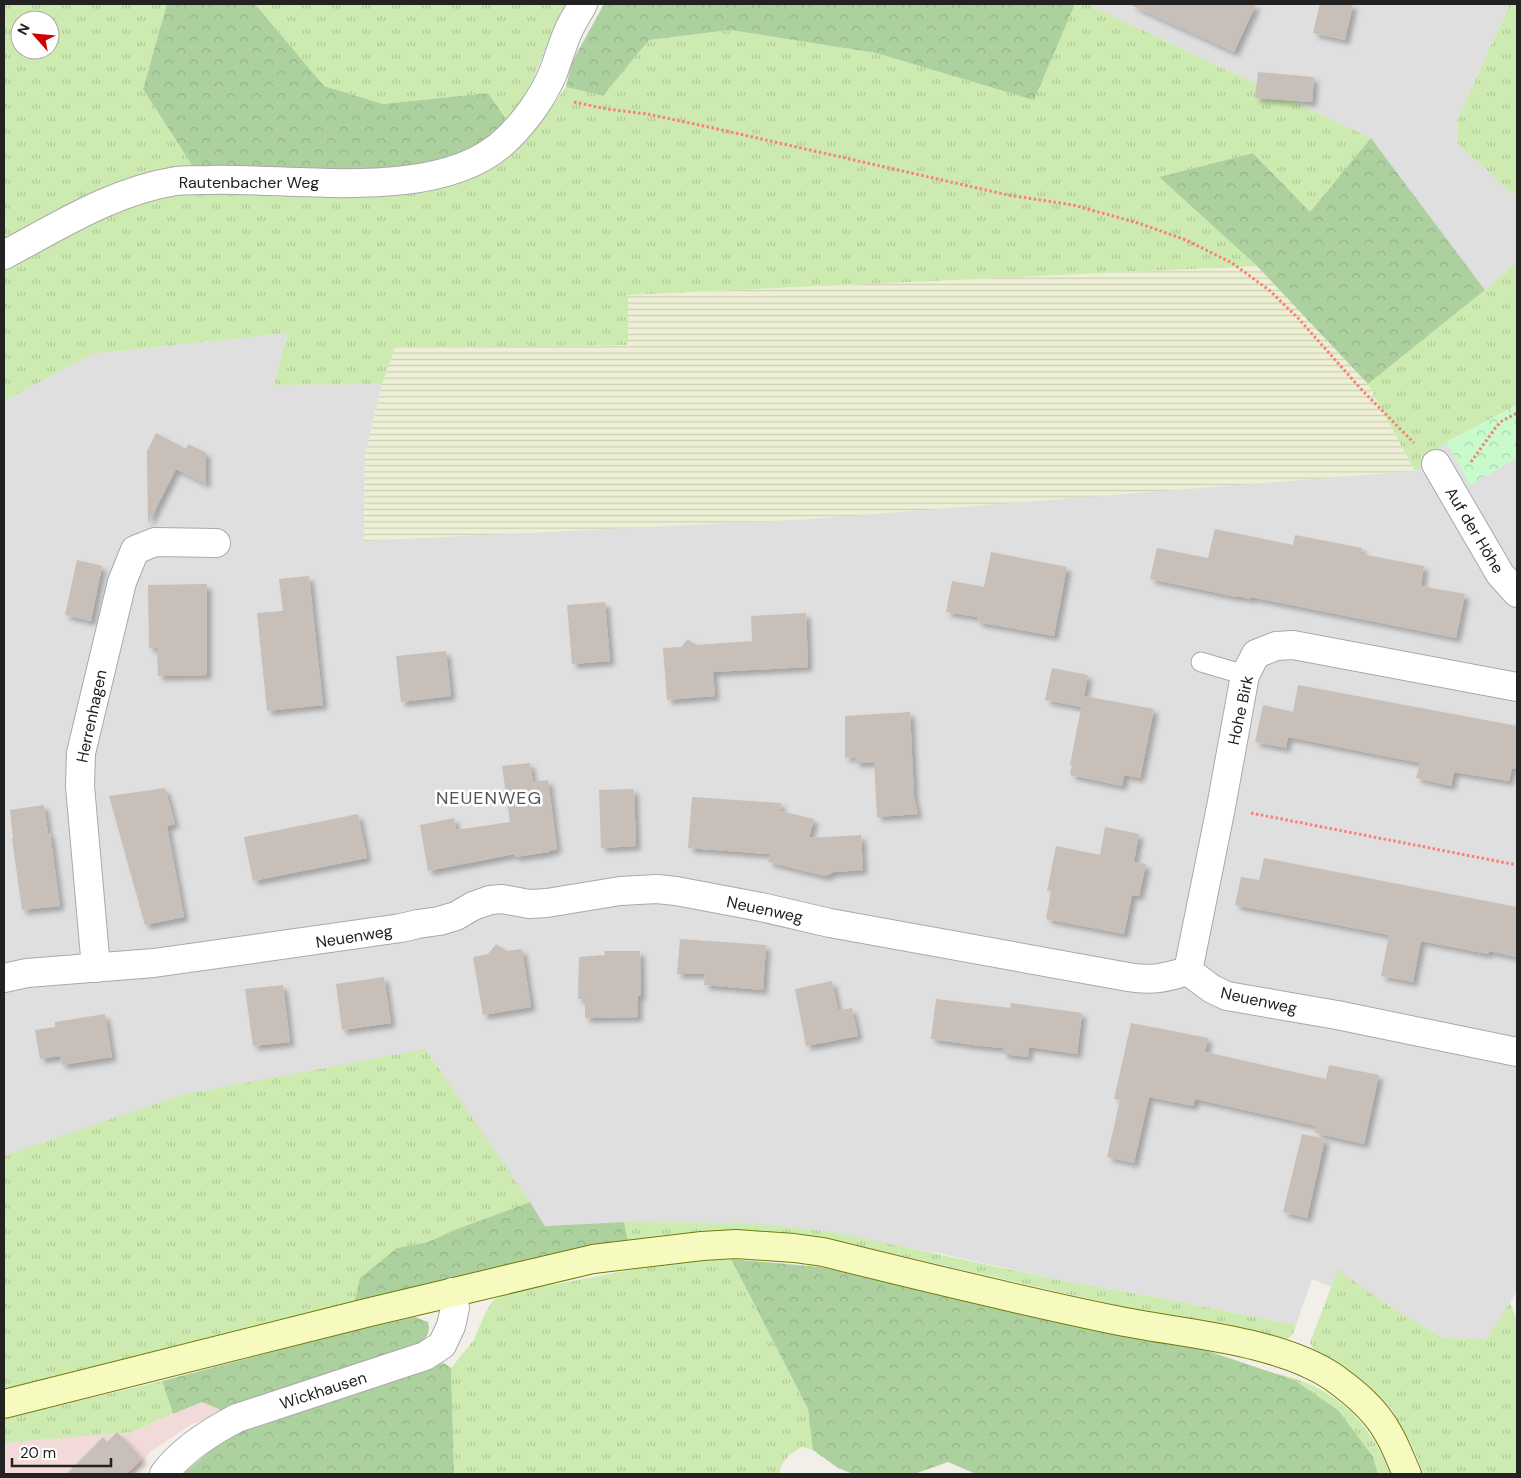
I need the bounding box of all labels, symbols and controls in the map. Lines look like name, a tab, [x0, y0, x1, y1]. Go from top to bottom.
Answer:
north arrow	[10, 10, 60, 60]
text: N	[13, 20, 34, 38]
street label: Rautenbacher Weg	[179, 172, 319, 193]
street label: Auf der Höhe	[1441, 483, 1509, 577]
street label: Herrenhagen	[71, 668, 112, 765]
street label: Hohe Birk	[1223, 673, 1258, 747]
district label: NEUENWEG	[436, 786, 542, 810]
street label: Neuenweg	[725, 891, 805, 928]
street label: Neuenweg	[314, 920, 394, 953]
street label: Neuenweg	[1219, 982, 1299, 1019]
street label: Wickhausen	[277, 1367, 369, 1414]
scale bar	[12, 1436, 111, 1468]
text: 20 m	[20, 1443, 56, 1463]

